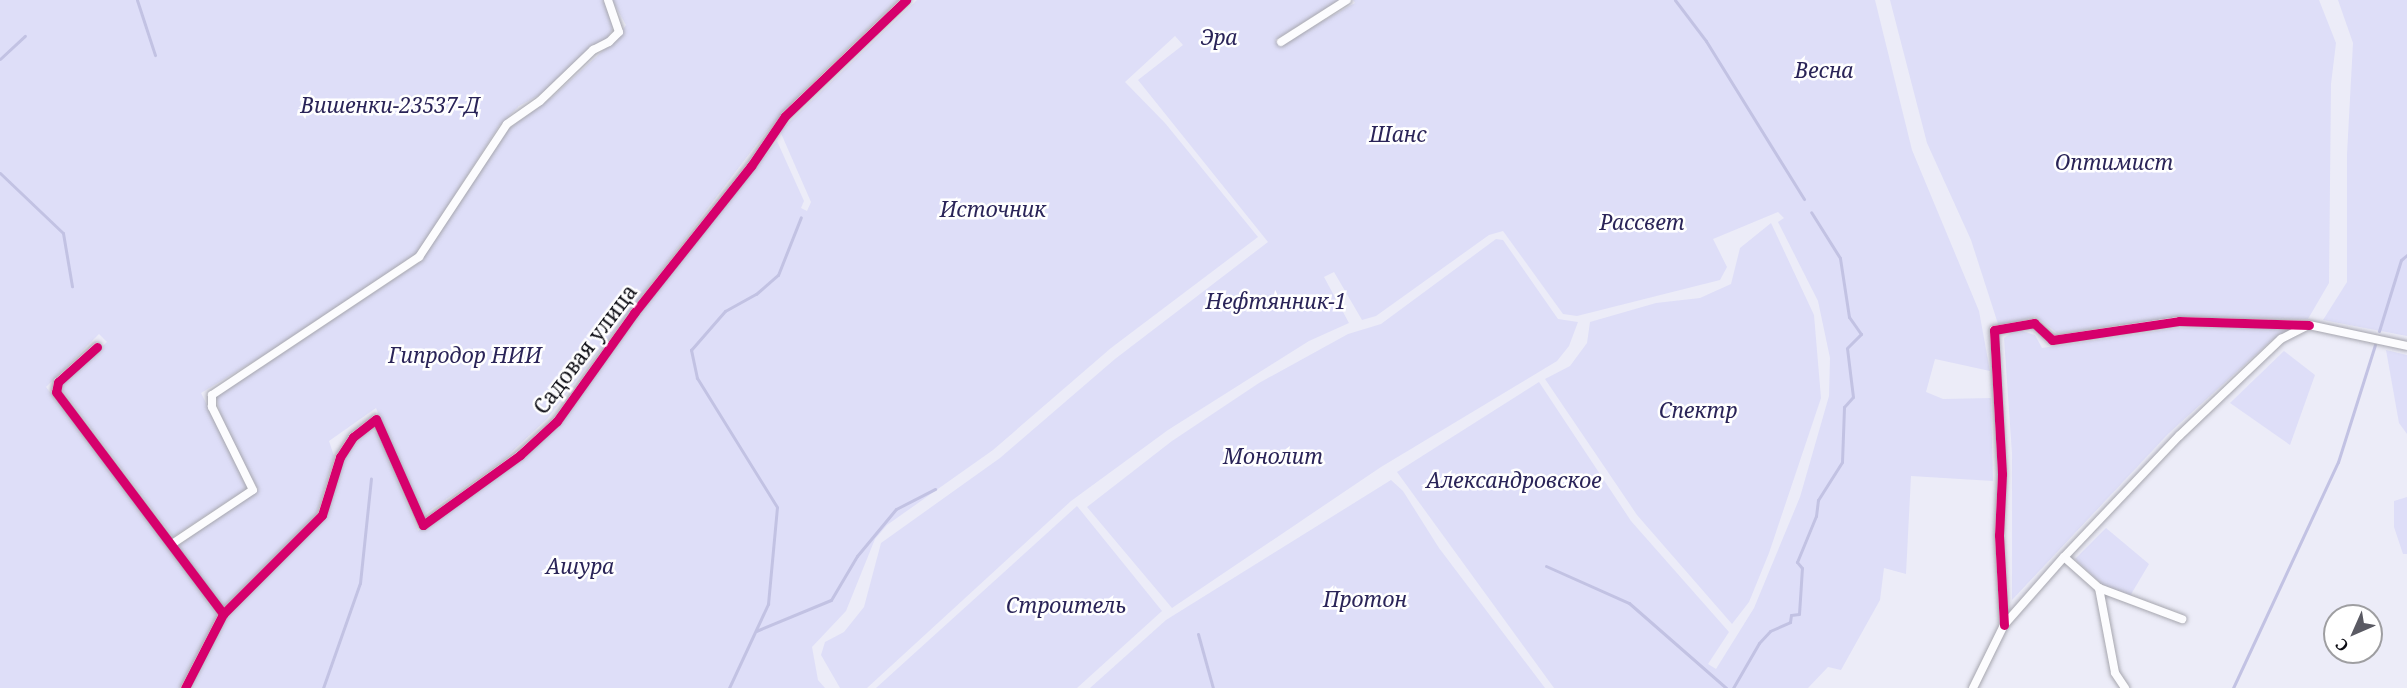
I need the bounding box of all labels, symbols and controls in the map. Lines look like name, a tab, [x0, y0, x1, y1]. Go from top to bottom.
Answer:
park label: Эра	[1200, 24, 1238, 50]
park label: Весна	[1795, 57, 1853, 83]
park label: Вишенки-23537-Д	[300, 92, 480, 118]
park label: Шанс	[1369, 121, 1427, 147]
park label: Оптимист	[2055, 149, 2173, 175]
park label: Источник	[940, 196, 1046, 222]
park label: Рассвет	[1599, 209, 1685, 235]
street label: Садовая улица	[528, 279, 642, 419]
park label: Нефтянник-1	[1205, 288, 1347, 314]
park label: Гипродор НИИ	[388, 342, 542, 368]
park label: Спектр	[1659, 397, 1737, 423]
park label: Монолит	[1223, 443, 1323, 469]
park label: Александровское	[1426, 467, 1602, 493]
park label: Ашура	[546, 553, 614, 579]
park label: Протон	[1323, 586, 1407, 612]
park label: Строитель	[1006, 592, 1126, 618]
north arrow	[2323, 604, 2383, 664]
text: С	[2330, 634, 2353, 657]

